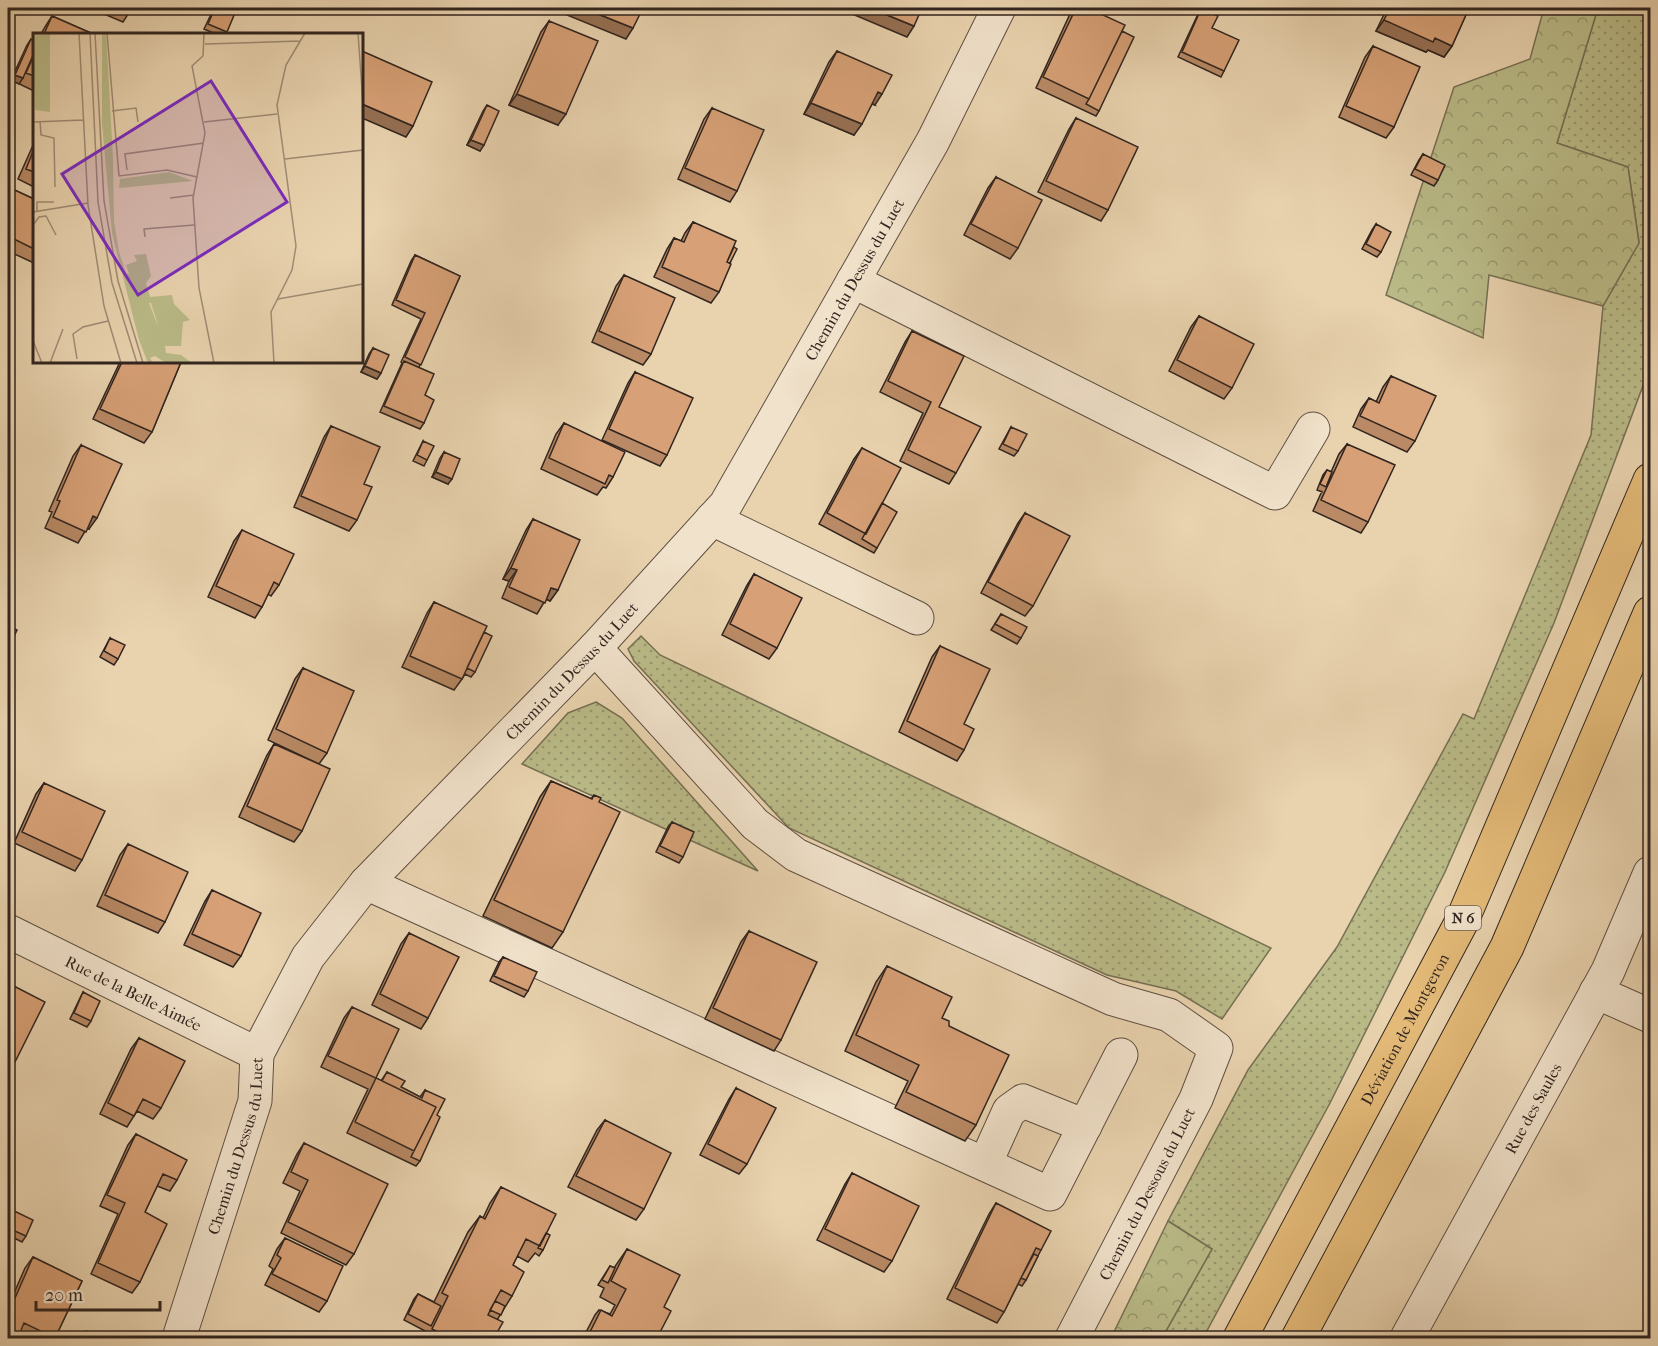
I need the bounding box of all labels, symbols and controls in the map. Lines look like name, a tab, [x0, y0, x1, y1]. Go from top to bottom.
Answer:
inset map	[33, 33, 363, 363]
street label: Chemin du Dessus du Luet	[800, 195, 908, 364]
street label: Chemin du Dessus du Luet	[501, 598, 642, 744]
road number: N 6	[1445, 906, 1481, 930]
street label: Déviation de Montgeron	[1356, 949, 1453, 1108]
street label: Rue de la Belle Aimée	[62, 951, 205, 1035]
street label: Chemin du Dessus du Luet	[203, 1057, 266, 1237]
street label: Rue des Saules	[1500, 1059, 1565, 1157]
street label: Chemin du Dessous du Luet	[1095, 1104, 1199, 1283]
scale bar	[36, 1274, 160, 1312]
text: 20 m	[45, 1285, 83, 1306]

